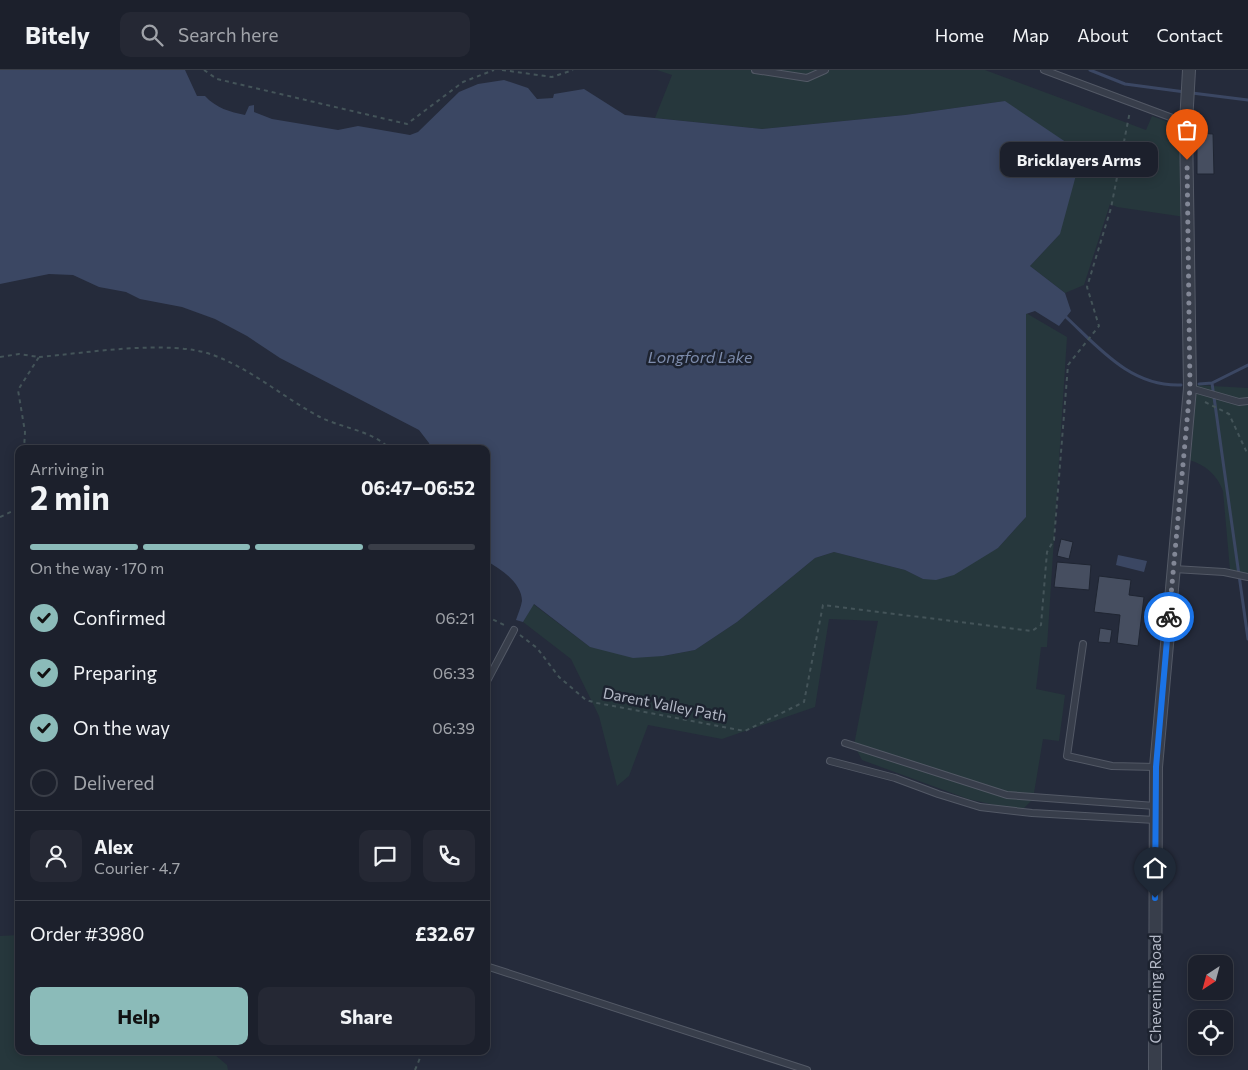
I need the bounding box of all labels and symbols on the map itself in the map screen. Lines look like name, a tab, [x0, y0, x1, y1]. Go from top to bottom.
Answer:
pin	[1166, 109, 1208, 160]
callout: Bricklayers Arms	[1000, 142, 1157, 178]
water label: Longford Lake	[648, 347, 753, 366]
courier	[1144, 592, 1194, 642]
street label: Darent Valley Path	[602, 683, 728, 725]
pin	[1134, 847, 1176, 898]
street label: Chevening Road	[1146, 934, 1164, 1044]
north arrow	[1188, 955, 1232, 1000]

